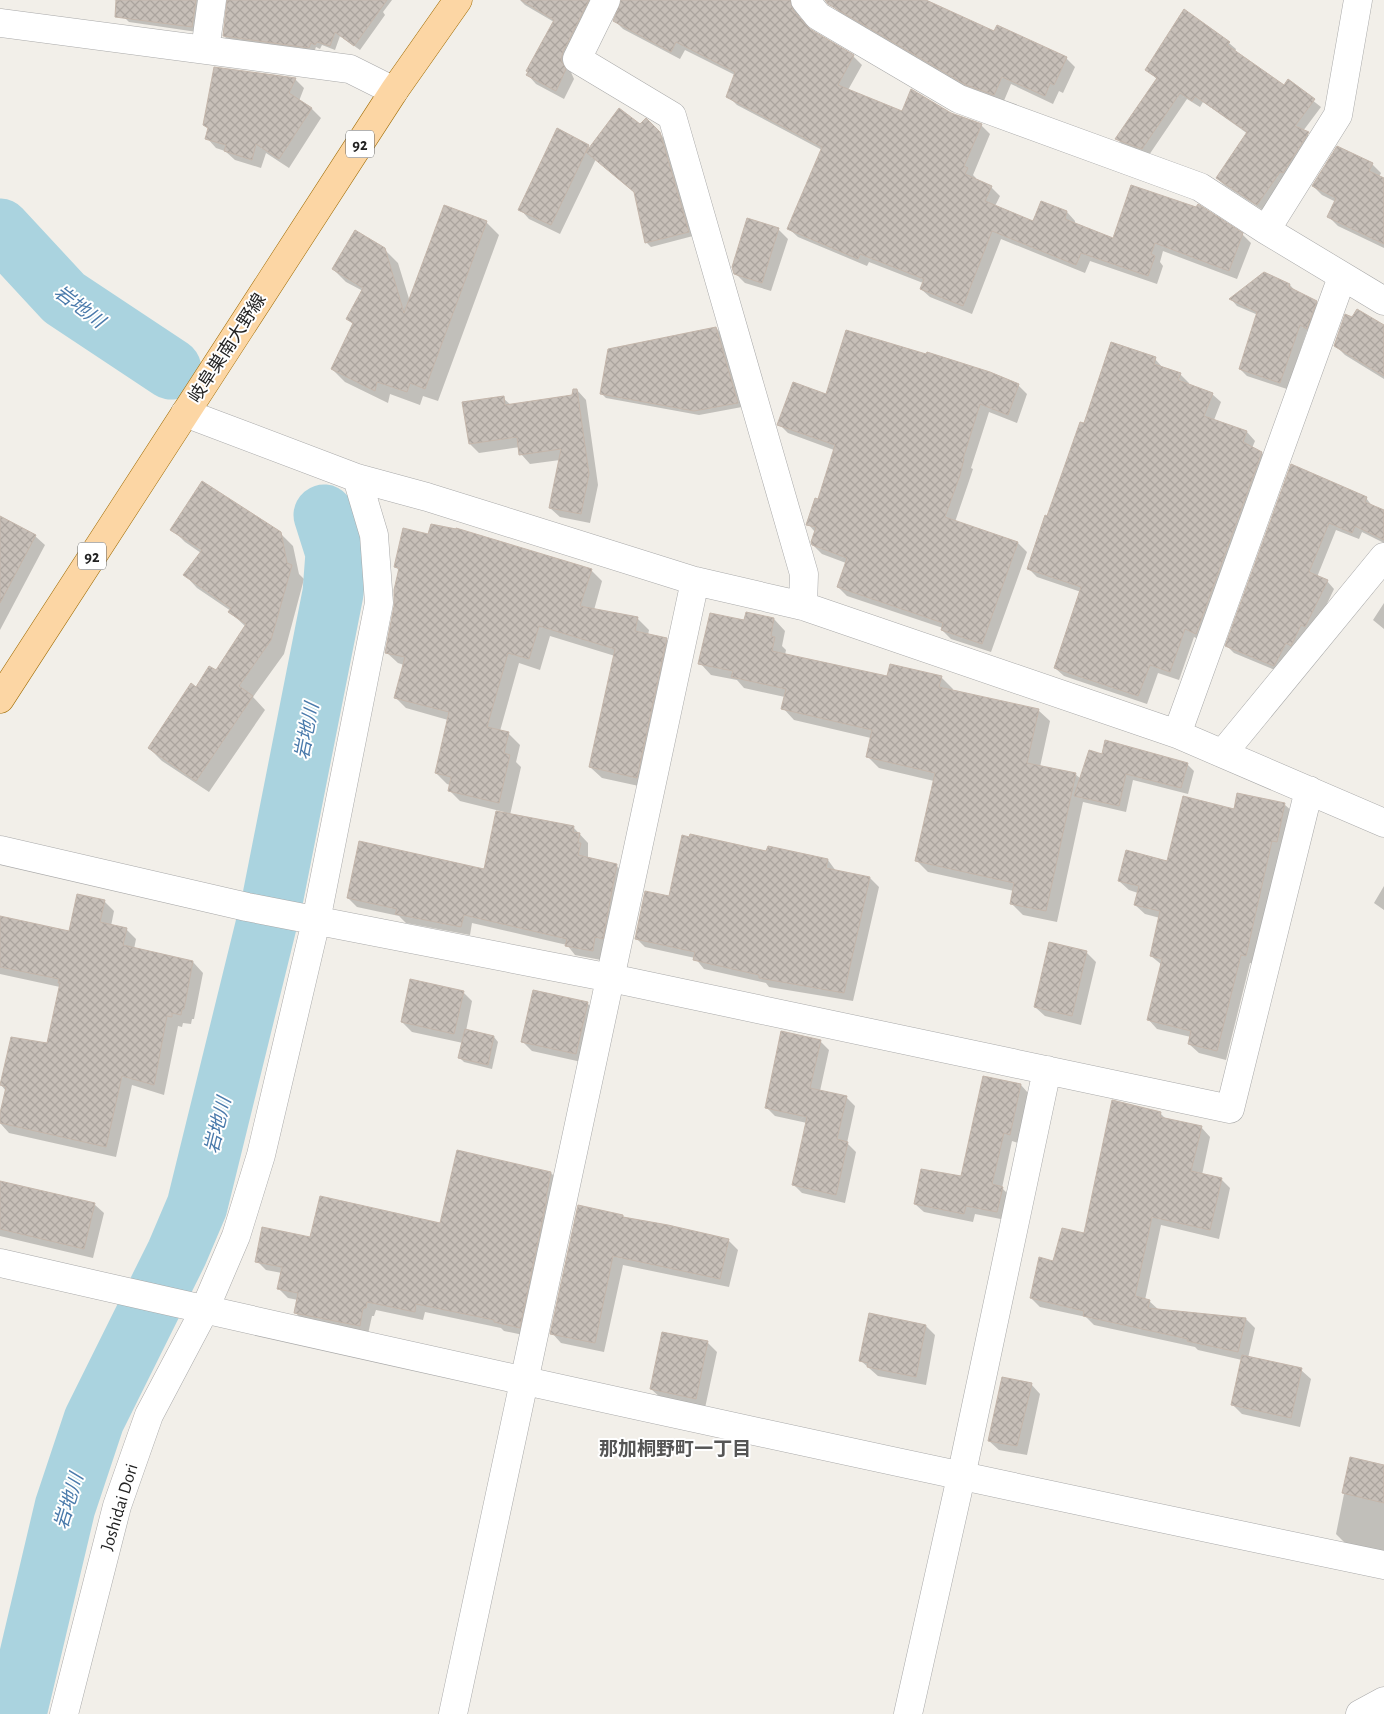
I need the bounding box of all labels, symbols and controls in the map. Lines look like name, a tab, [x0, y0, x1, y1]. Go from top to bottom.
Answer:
road number: 92	[346, 130, 374, 158]
water label: 岩地川	[51, 282, 110, 333]
street label: 岐阜巣南大野線	[184, 290, 270, 406]
road number: 92	[78, 542, 106, 570]
water label: 岩地川	[292, 699, 323, 761]
water label: 岩地川	[201, 1093, 235, 1155]
district label: 那加桐野町一丁目	[599, 1439, 751, 1459]
street label: Joshidai Dori	[98, 1462, 142, 1553]
water label: 岩地川	[51, 1469, 87, 1531]

